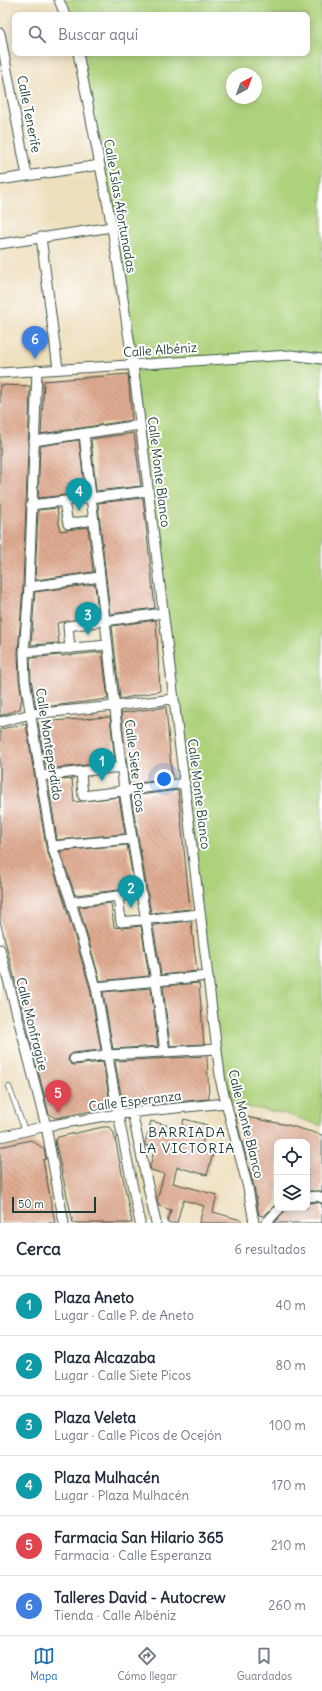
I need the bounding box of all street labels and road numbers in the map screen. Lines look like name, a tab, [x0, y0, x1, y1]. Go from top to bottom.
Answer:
street label: Calle Tenerife	[13, 74, 45, 154]
street label: Calle Islas Afortunadas	[100, 138, 140, 274]
street label: Calle Albéniz	[123, 339, 197, 361]
street label: Calle Monte Blanco	[144, 416, 174, 528]
street label: Calle Monteperdido	[32, 687, 66, 801]
street label: Calle Siete Picos	[121, 718, 149, 814]
street label: Calle Monte Blanco	[184, 738, 214, 850]
street label: Calle Monfragüe	[12, 976, 52, 1072]
street label: Calle Monte Blanco	[224, 1068, 268, 1180]
street label: Calle Esperanza	[88, 1087, 182, 1115]

